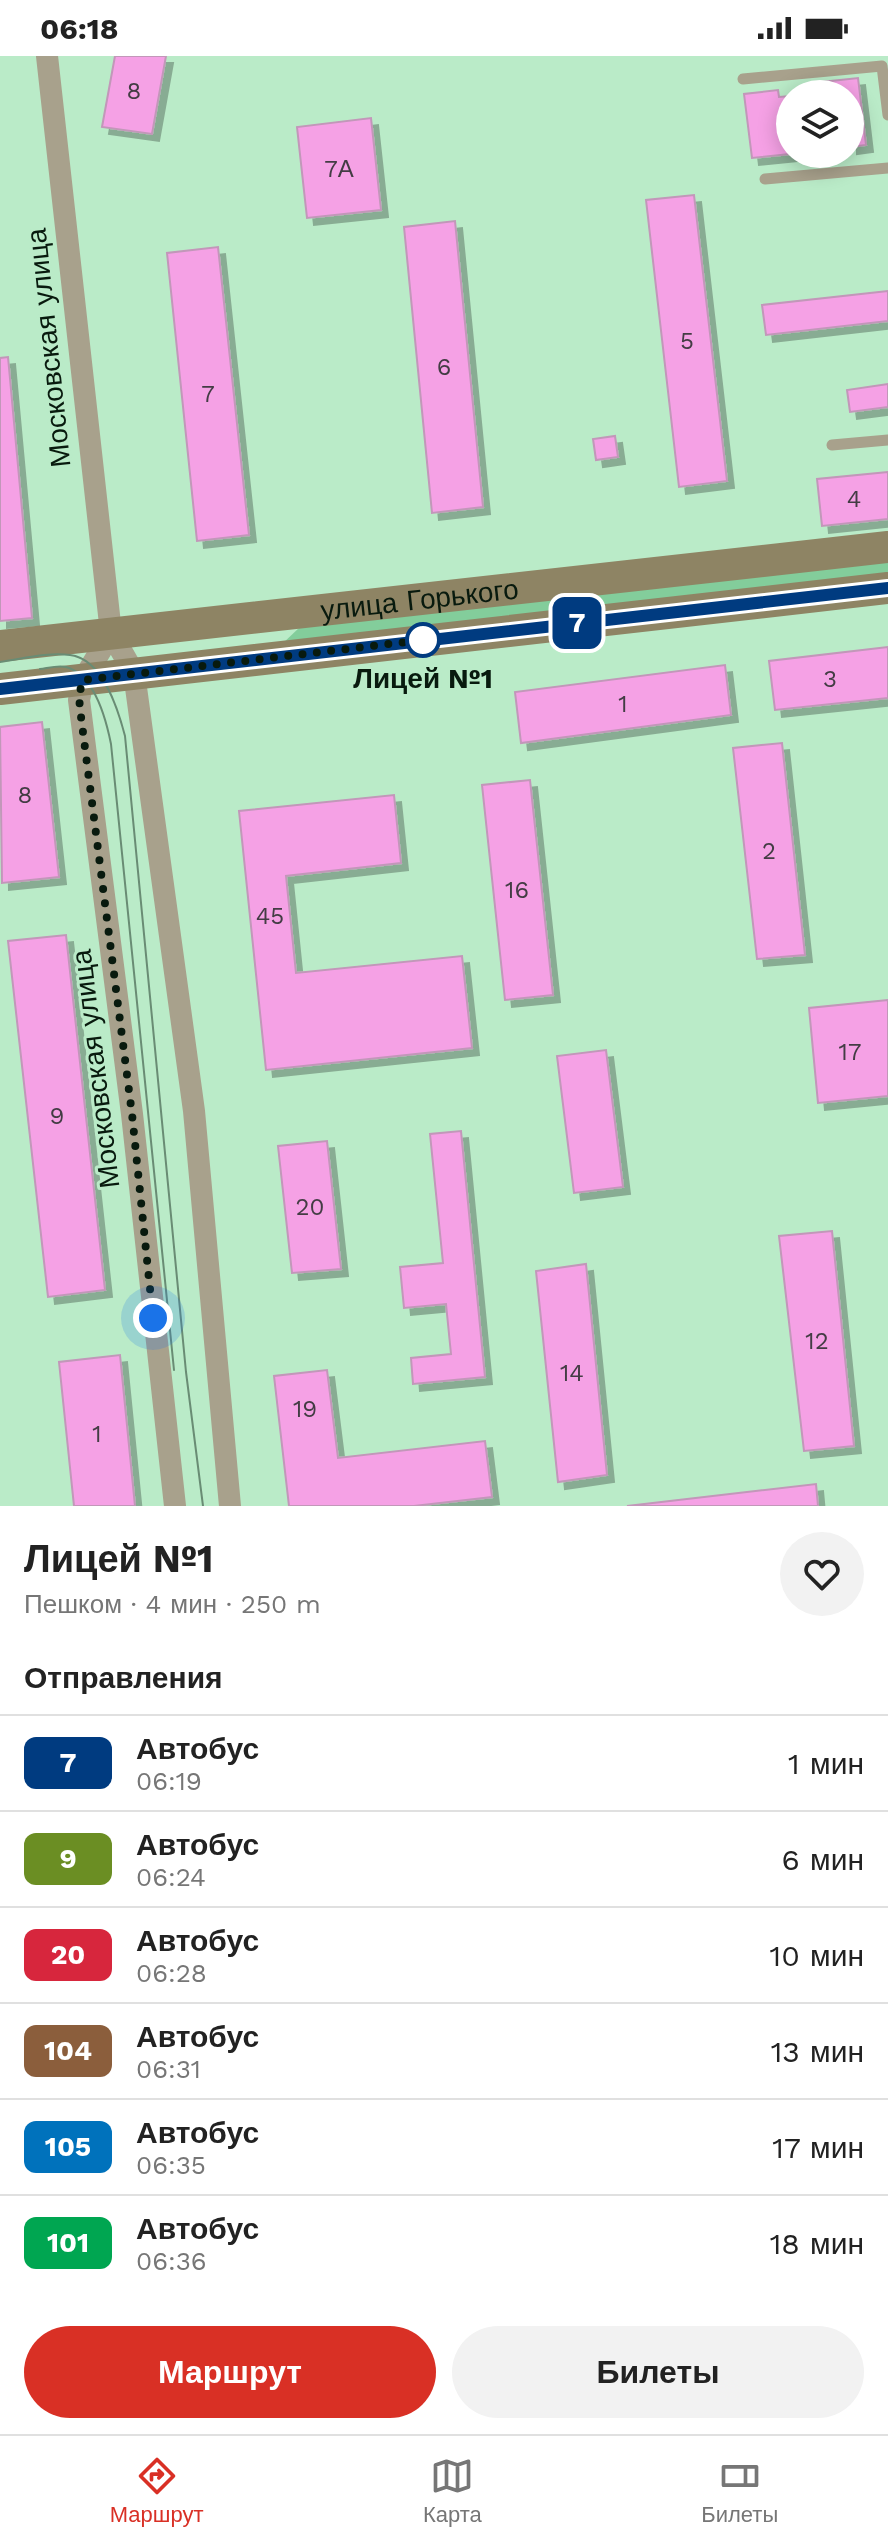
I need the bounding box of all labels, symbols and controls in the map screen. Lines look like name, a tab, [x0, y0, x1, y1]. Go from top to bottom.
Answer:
text: 06:18	[40, 11, 119, 46]
house number: 8	[127, 77, 141, 105]
map controls	[776, 80, 864, 168]
button: layers	[776, 80, 864, 168]
house number: 7А	[324, 155, 354, 183]
street label: Московская улица	[19, 226, 77, 469]
house number: 5	[680, 327, 694, 355]
house number: 6	[437, 353, 451, 381]
house number: 7	[201, 380, 215, 408]
house number: 4	[847, 485, 861, 513]
street label: улица Горького	[319, 572, 520, 627]
line badge: 7	[551, 597, 603, 649]
text: 7	[568, 606, 586, 639]
marker: Лицей №1	[406, 623, 440, 657]
place label: Лицей №1	[353, 662, 493, 695]
house number: 3	[823, 665, 837, 693]
house number: 1	[618, 690, 628, 718]
house number: 8	[18, 781, 32, 809]
house number: 2	[762, 837, 776, 865]
house number: 16	[505, 876, 529, 904]
house number: 45	[256, 902, 284, 930]
street label: Московская улица	[64, 947, 126, 1190]
house number: 17	[839, 1038, 861, 1066]
house number: 9	[50, 1102, 64, 1130]
house number: 20	[296, 1193, 324, 1221]
your location	[133, 1298, 173, 1338]
house number: 12	[805, 1327, 829, 1355]
house number: 14	[560, 1359, 584, 1387]
house number: 19	[293, 1395, 317, 1423]
house number: 1	[92, 1420, 102, 1448]
button: heart	[780, 1532, 864, 1616]
text: Лицей №1	[24, 1537, 213, 1581]
text: Пешком · 4 мин · 250 m	[24, 1589, 321, 1619]
text: Отправления	[24, 1660, 223, 1695]
text: Автобус	[136, 1731, 259, 1766]
text: 7	[59, 1746, 77, 1779]
text: 1 мин	[788, 1746, 864, 1781]
text: 06:19	[136, 1766, 202, 1796]
text: Автобус	[136, 1827, 259, 1862]
text: 9	[59, 1842, 77, 1875]
text: 6 мин	[782, 1842, 864, 1877]
text: 06:24	[136, 1862, 206, 1892]
text: Автобус	[136, 1923, 259, 1958]
text: 20	[51, 1938, 85, 1971]
text: 10 мин	[769, 1938, 864, 1973]
text: 06:28	[136, 1958, 207, 1988]
text: Автобус	[136, 2019, 259, 2054]
text: 104	[44, 2034, 92, 2067]
text: 13 мин	[771, 2034, 864, 2069]
text: 06:31	[136, 2054, 201, 2084]
text: Автобус	[136, 2115, 259, 2150]
text: 105	[45, 2130, 91, 2163]
text: 17 мин	[772, 2130, 864, 2165]
text: 06:35	[136, 2150, 206, 2180]
text: Автобус	[136, 2211, 259, 2246]
text: 101	[47, 2226, 89, 2259]
text: 18 мин	[770, 2226, 864, 2261]
text: 06:36	[136, 2246, 207, 2276]
button: Маршрут	[24, 2326, 436, 2418]
button: Билеты	[452, 2326, 864, 2418]
tab: Маршрут	[110, 2454, 203, 2528]
tab: Карта	[423, 2454, 482, 2528]
tab: Билеты	[701, 2454, 778, 2528]

